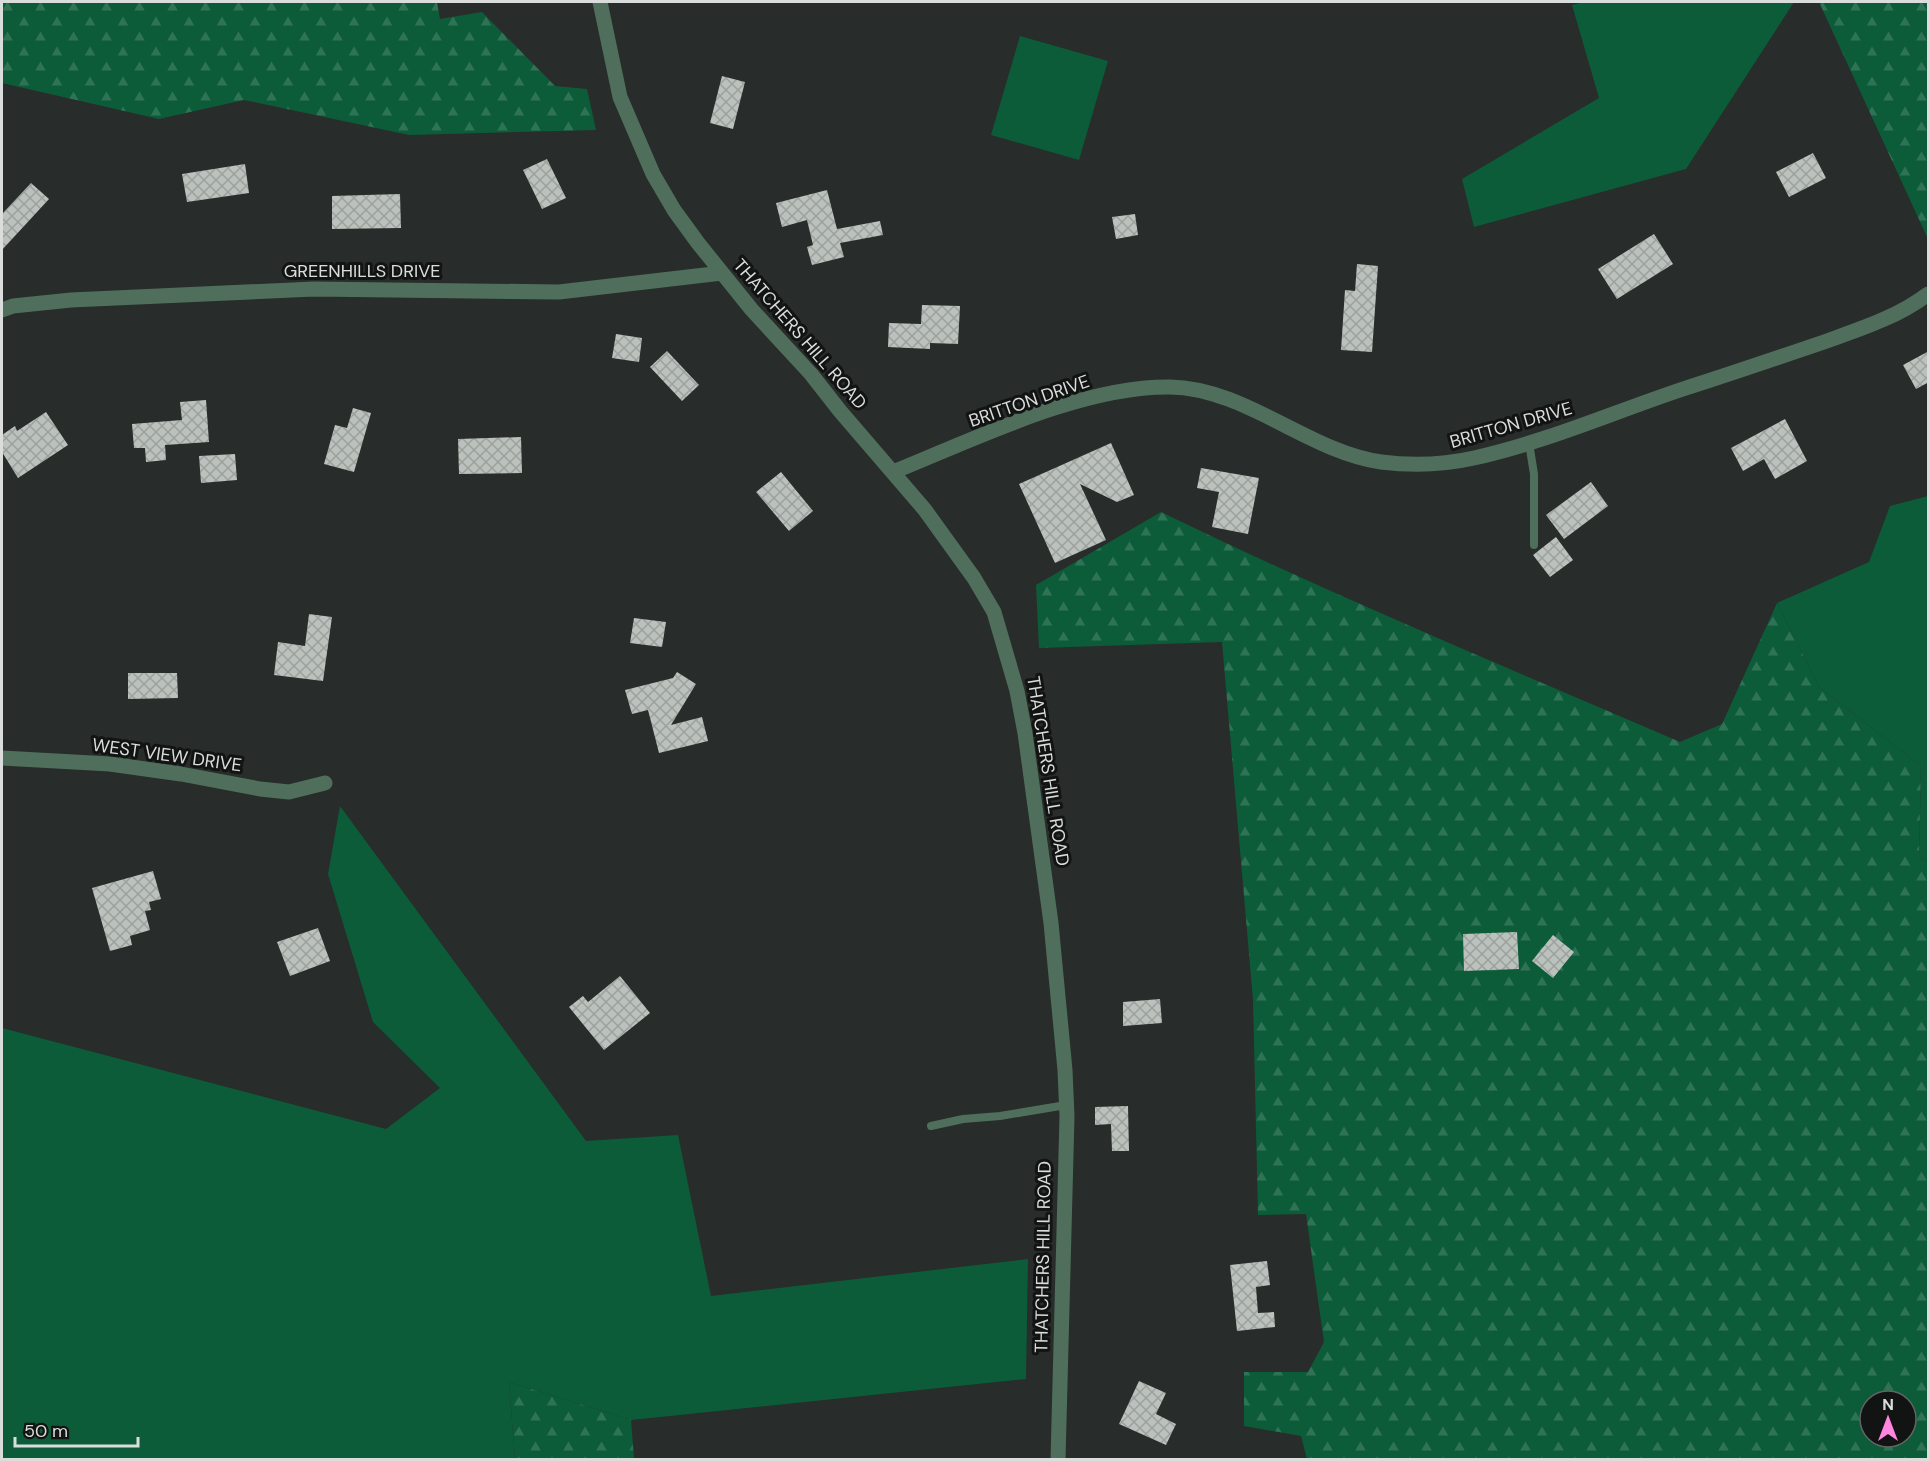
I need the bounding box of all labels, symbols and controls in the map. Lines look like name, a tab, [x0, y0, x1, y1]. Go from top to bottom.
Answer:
street label: THATCHERS HILL ROAD	[728, 254, 872, 414]
street label: GREENHILLS DRIVE	[284, 259, 440, 283]
street label: BRITTON DRIVE	[966, 369, 1092, 433]
street label: BRITTON DRIVE	[1447, 396, 1575, 454]
street label: THATCHERS HILL ROAD	[1021, 674, 1075, 868]
street label: WEST VIEW DRIVE	[91, 733, 243, 777]
street label: THATCHERS HILL ROAD	[1029, 1161, 1057, 1353]
north arrow	[1858, 1389, 1918, 1449]
text: N	[1882, 1394, 1894, 1415]
scale bar	[15, 1410, 138, 1448]
text: 50 m	[24, 1419, 68, 1443]

